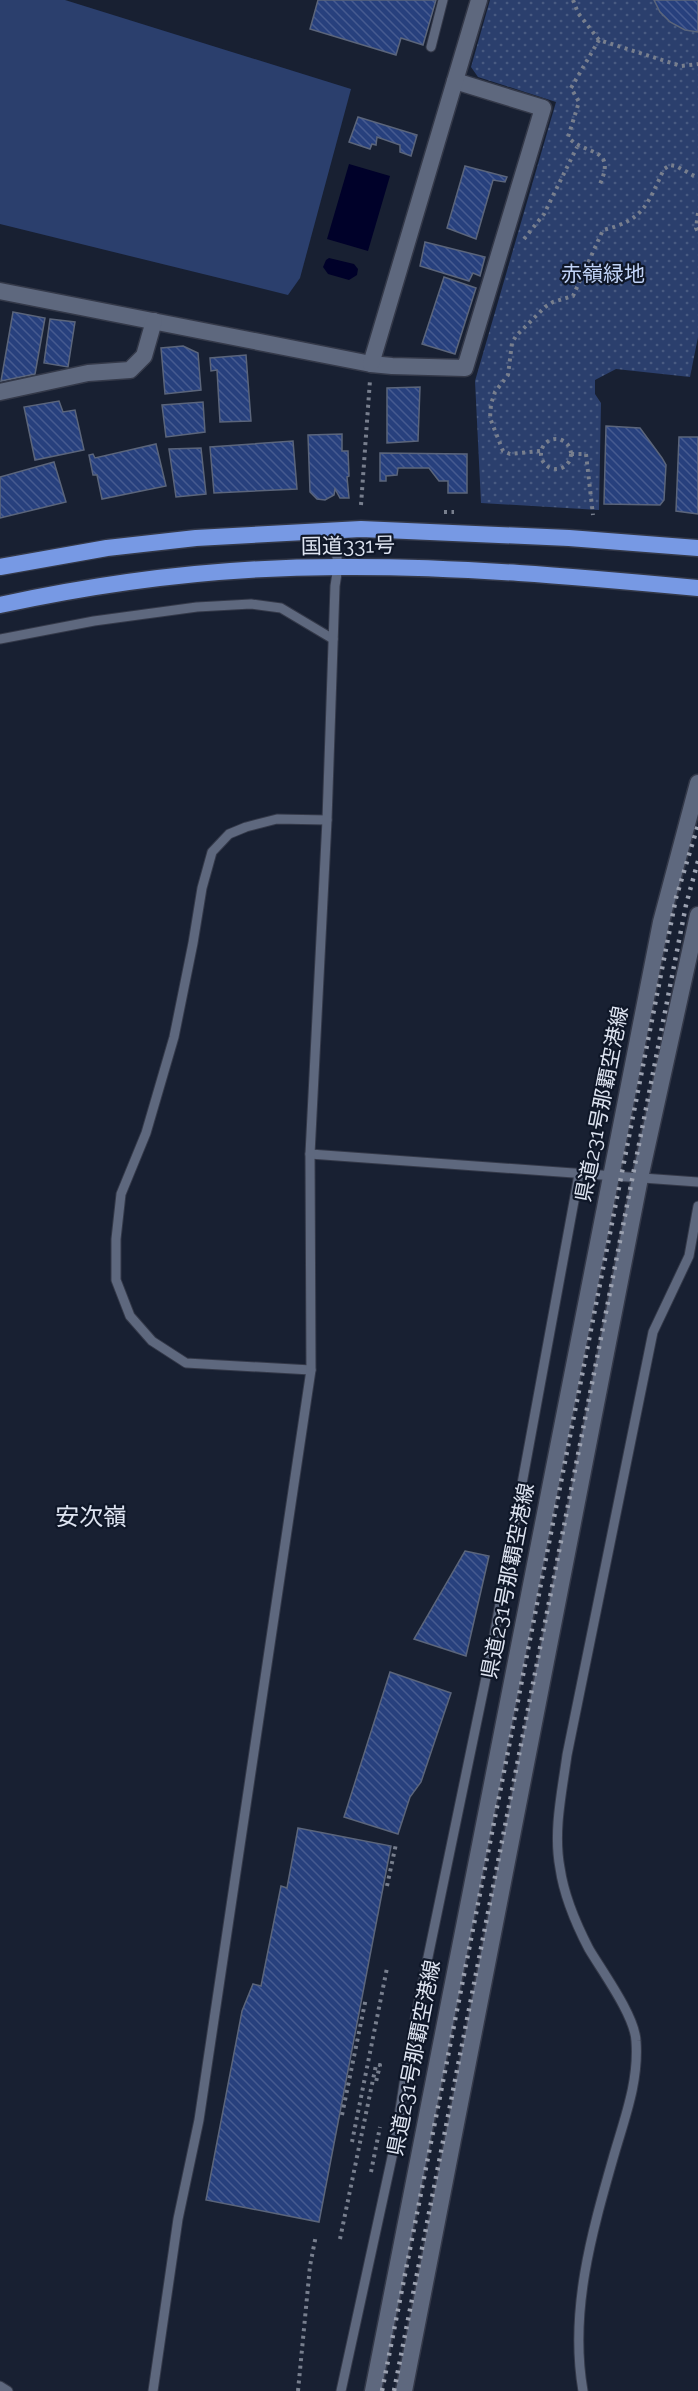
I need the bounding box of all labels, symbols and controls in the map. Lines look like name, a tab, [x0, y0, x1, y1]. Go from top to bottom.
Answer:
park label: 赤嶺緑地	[561, 261, 645, 286]
street label: 国道331号	[301, 532, 395, 559]
street label: 県道231号那覇空港線	[570, 1004, 633, 1204]
street label: 県道231号那覇空港線	[476, 1481, 539, 1681]
district label: 安次嶺	[55, 1502, 127, 1531]
street label: 県道231号那覇空港線	[382, 1958, 445, 2158]

